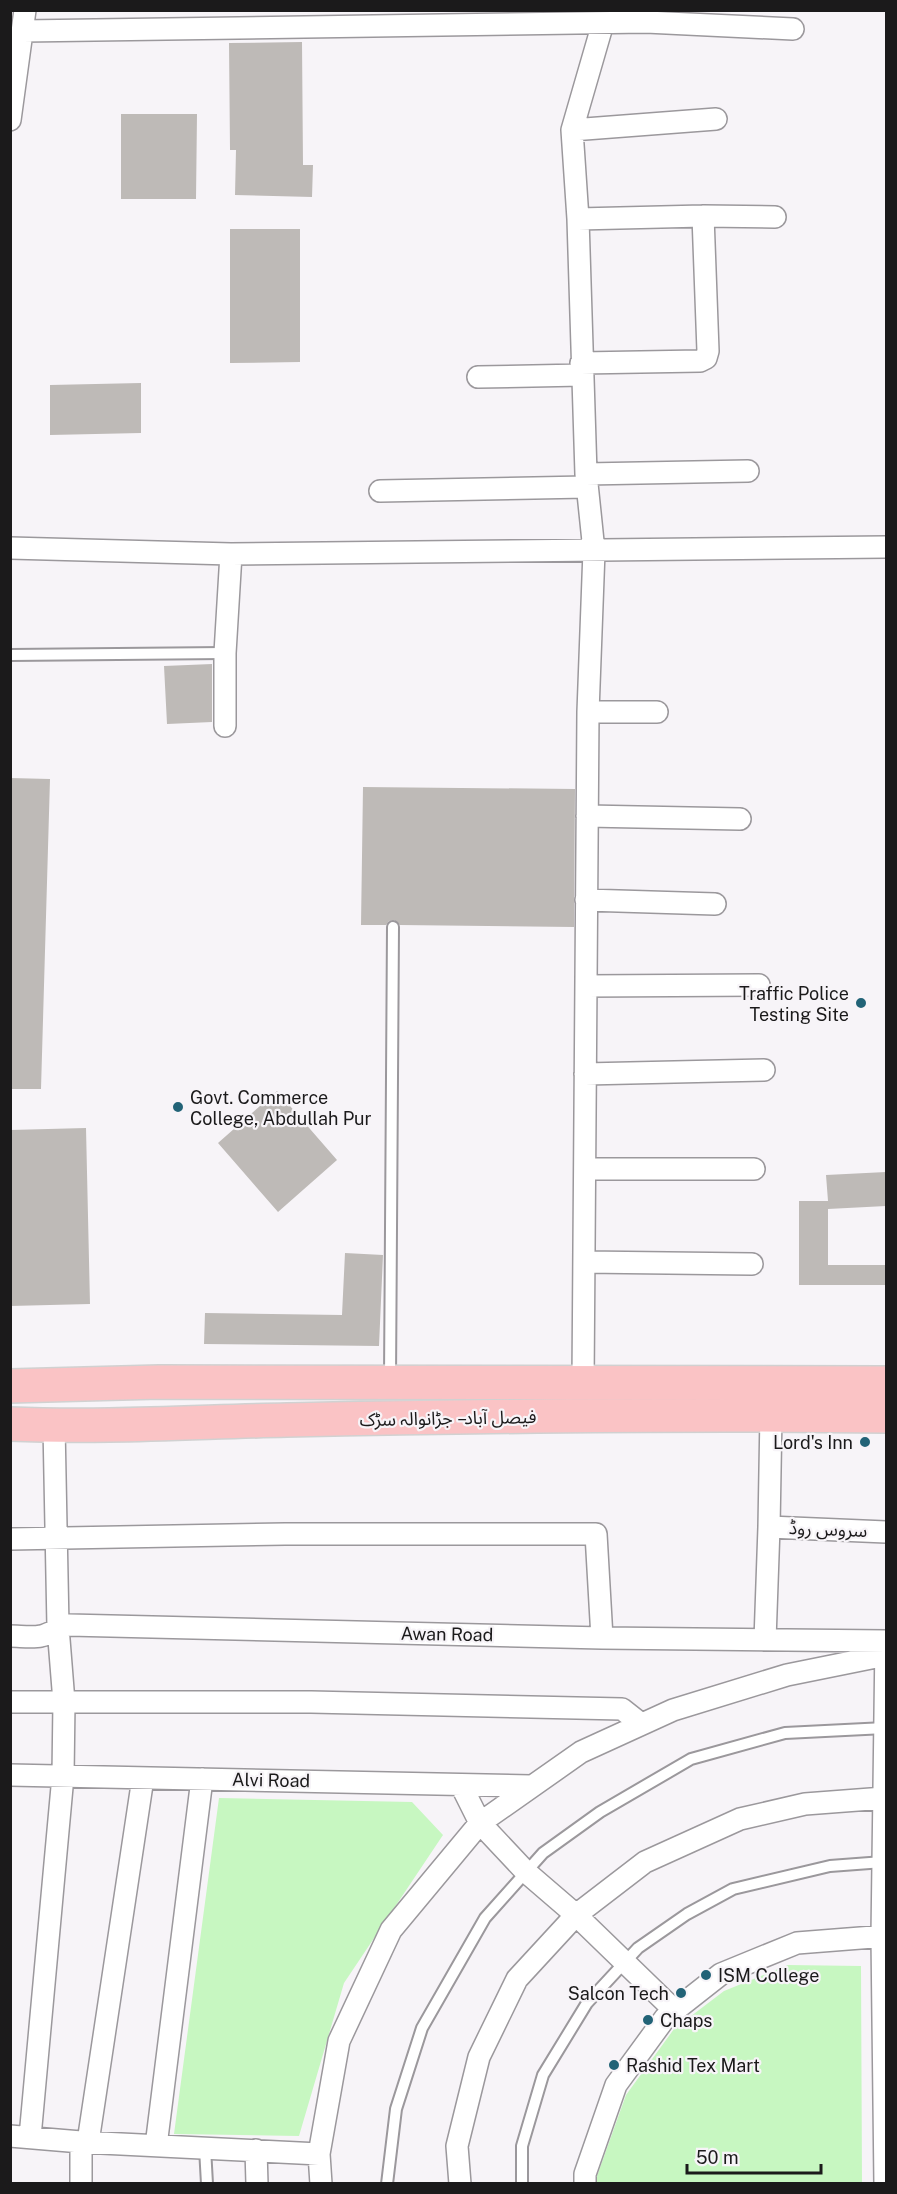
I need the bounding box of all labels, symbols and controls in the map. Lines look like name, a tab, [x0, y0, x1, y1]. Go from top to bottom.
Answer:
place label: Traffic Police Testing Site	[739, 983, 849, 1025]
marker: Traffic Police Testing Site	[854, 996, 868, 1010]
place label: Govt. Commerce College, Abdullah Pur	[190, 1087, 372, 1129]
marker: Govt. Commerce College, Abdullah Pur	[171, 1100, 185, 1114]
street label: فیصل آباد– جڑانوالہ سڑک	[359, 1406, 537, 1431]
place label: Lord's Inn	[773, 1432, 853, 1453]
marker: Lord's Inn	[858, 1435, 872, 1449]
street label: سروس روڈ	[788, 1517, 868, 1542]
street label: Awan Road	[400, 1623, 494, 1645]
street label: Alvi Road	[232, 1769, 310, 1791]
place label: ISM College	[718, 1965, 819, 1986]
marker: ISM College	[699, 1968, 713, 1982]
place label: Salcon Tech	[568, 1983, 669, 2004]
marker: Salcon Tech	[674, 1986, 688, 2000]
place label: Chaps	[660, 2010, 712, 2031]
marker: Chaps	[641, 2013, 655, 2027]
place label: Rashid Tex Mart	[626, 2055, 760, 2076]
marker: Rashid Tex Mart	[607, 2058, 621, 2072]
scale bar	[687, 2137, 820, 2175]
text: 50 m	[696, 2147, 739, 2168]

